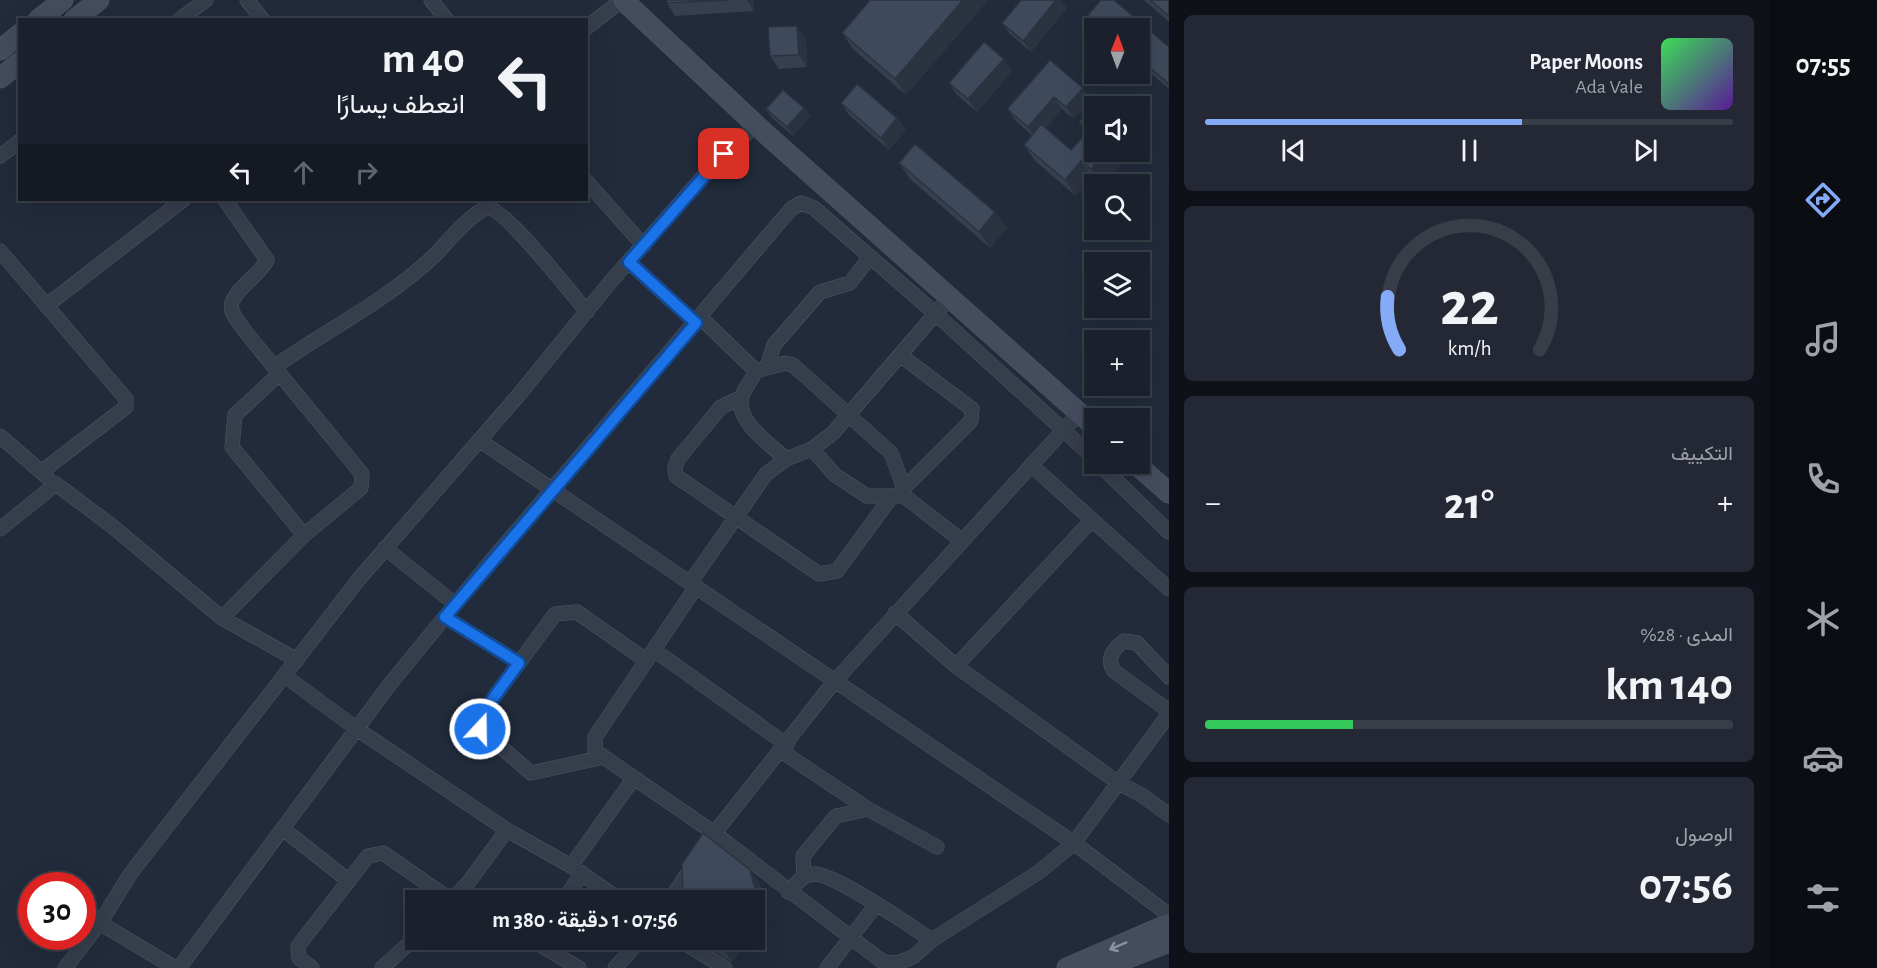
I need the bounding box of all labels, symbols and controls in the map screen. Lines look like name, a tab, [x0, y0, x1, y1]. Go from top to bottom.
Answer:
north arrow	[1084, 18, 1150, 84]
map controls	[1084, 18, 1150, 474]
text: 40 m	[382, 38, 465, 80]
icon: left	[486, 42, 564, 120]
text: Paper Moons	[1529, 51, 1643, 73]
text: 07:55	[1795, 51, 1851, 78]
text: Ada Vale	[1575, 77, 1643, 97]
text: انعطف يسارًا	[336, 91, 465, 118]
button: sound	[1084, 96, 1150, 162]
pin	[698, 128, 749, 179]
icon: previous	[1277, 134, 1310, 167]
icon: pause	[1453, 134, 1486, 167]
icon: next	[1629, 134, 1662, 167]
icon: arrive	[707, 137, 740, 170]
icon: left	[224, 156, 257, 189]
icon: ahead	[287, 156, 320, 189]
icon: right	[350, 156, 383, 189]
button: search	[1084, 174, 1150, 240]
icon: directions	[1802, 179, 1844, 221]
button: layers	[1084, 252, 1150, 318]
text: 22	[1440, 275, 1498, 337]
icon: music	[1802, 318, 1844, 360]
button: +	[1084, 330, 1150, 396]
text: km/h	[1447, 339, 1491, 360]
button: −	[1084, 408, 1150, 474]
text: التكييف	[1671, 444, 1733, 464]
icon: phone	[1802, 458, 1844, 500]
text: 21°	[1444, 482, 1494, 527]
text: −	[1205, 487, 1221, 520]
text: +	[1717, 487, 1733, 520]
icon: climate	[1802, 598, 1844, 640]
text: المدى · 28%	[1640, 625, 1733, 645]
text: 140 km	[1605, 663, 1733, 708]
position arrow	[448, 697, 512, 761]
icon: car	[1802, 737, 1844, 779]
text: الوصول	[1675, 825, 1733, 845]
text: 07:56	[1639, 863, 1733, 908]
speed limit sign: 30	[18, 872, 96, 950]
icon: filters	[1802, 877, 1844, 919]
text: 07:56 · 1 دقيقة · 380 m	[492, 909, 678, 931]
one-way arrow	[1109, 941, 1128, 952]

